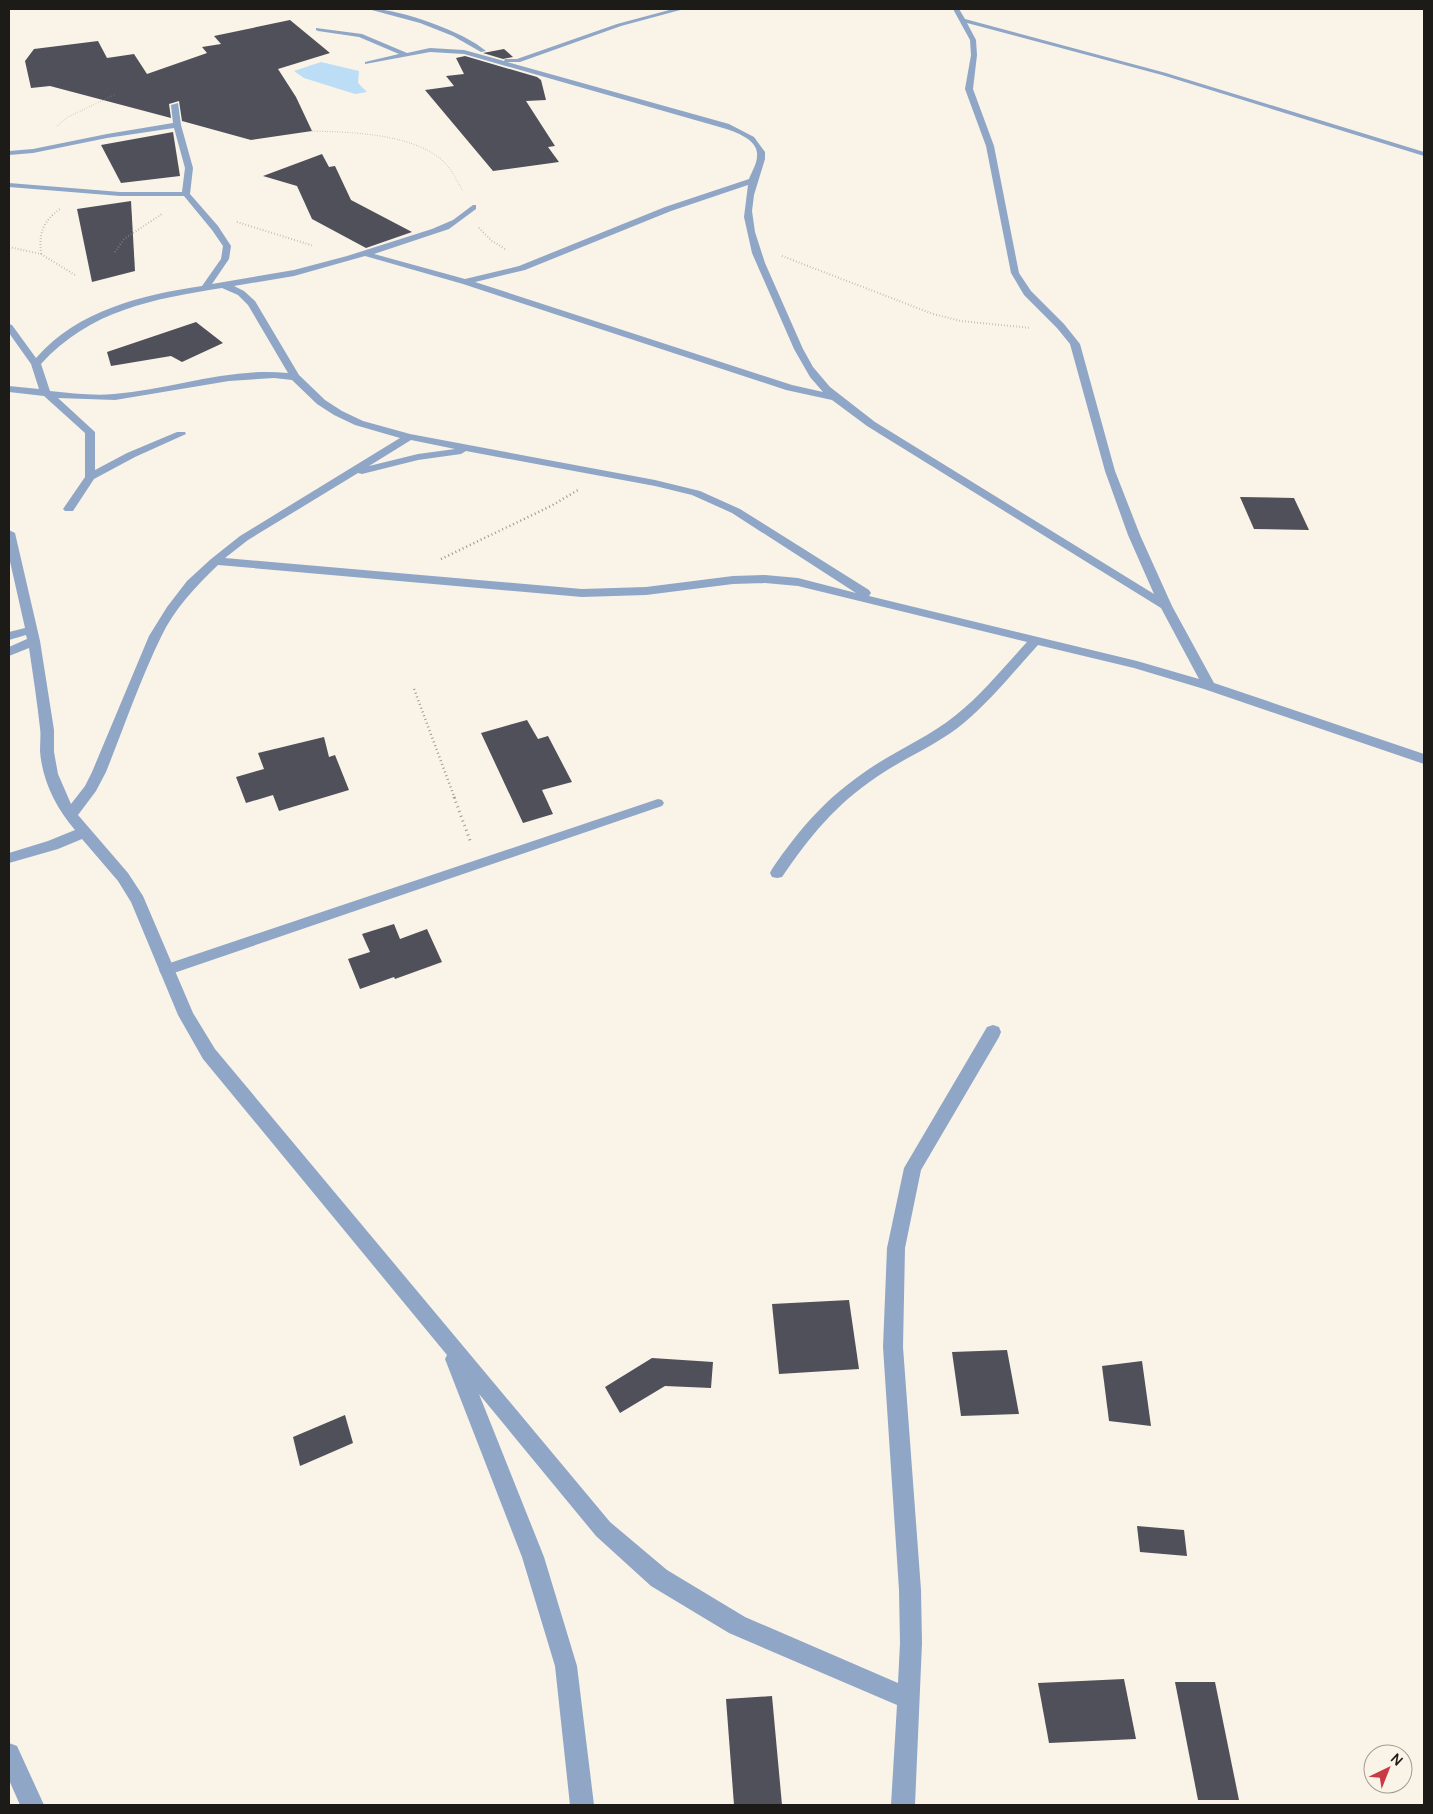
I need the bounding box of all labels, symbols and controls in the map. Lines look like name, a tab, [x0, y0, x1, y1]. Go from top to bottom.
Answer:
north arrow	[1363, 1744, 1413, 1794]
text: N	[1387, 1749, 1407, 1770]

